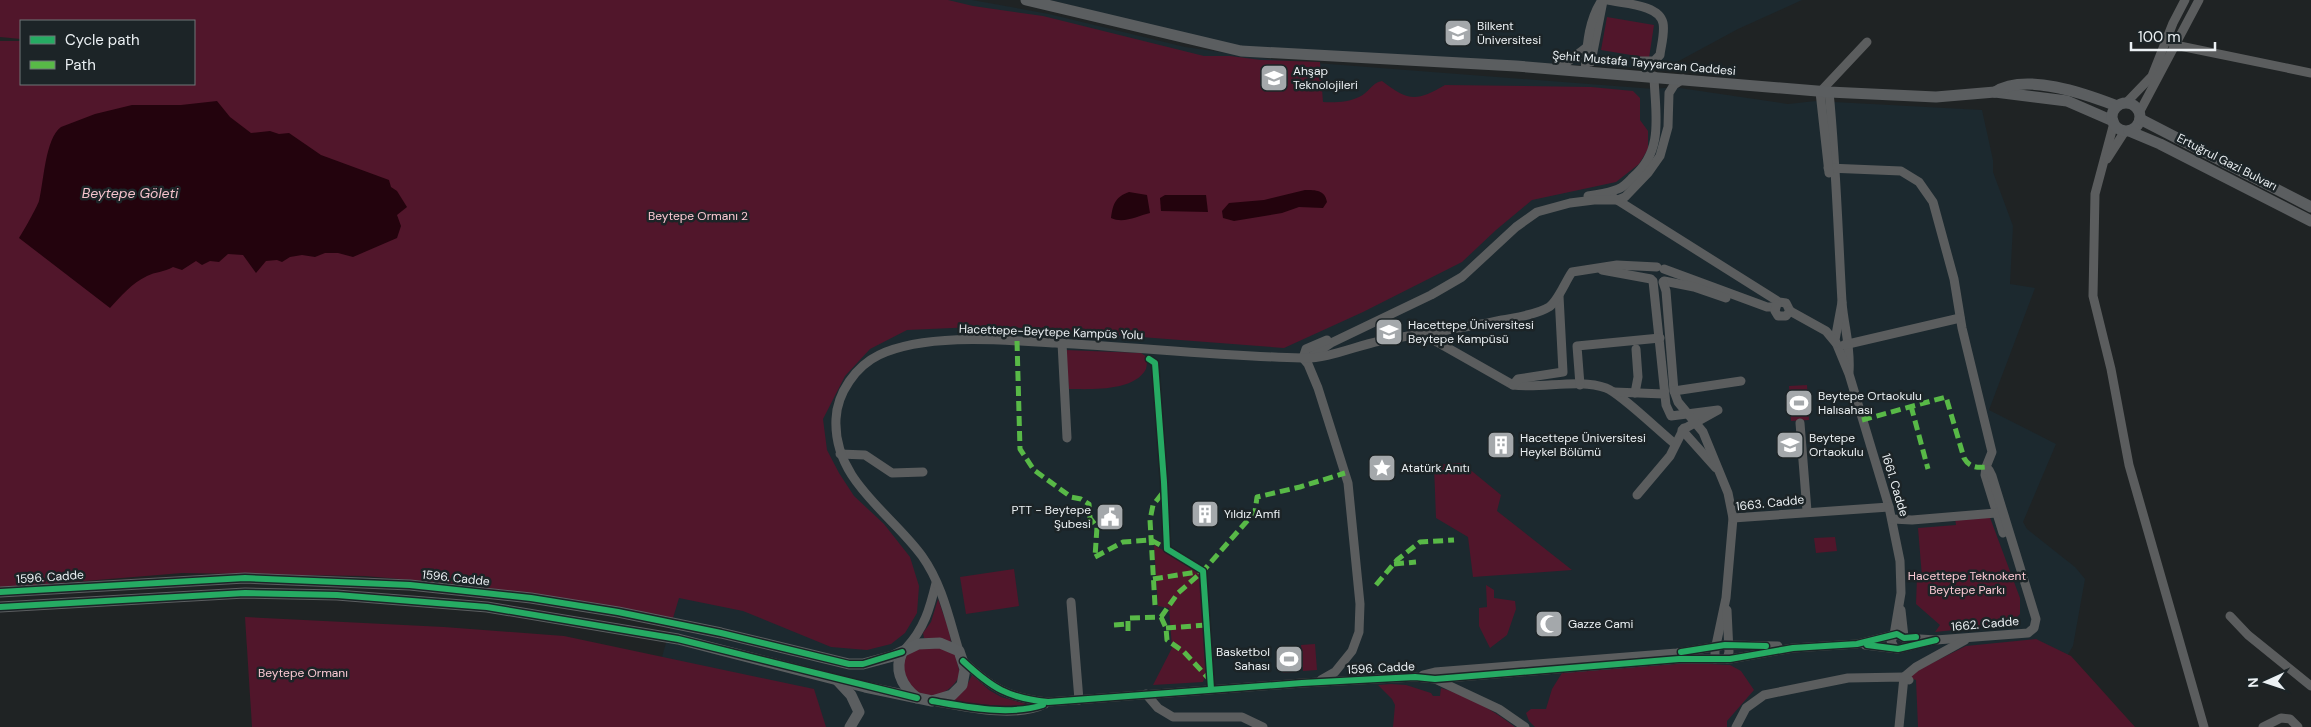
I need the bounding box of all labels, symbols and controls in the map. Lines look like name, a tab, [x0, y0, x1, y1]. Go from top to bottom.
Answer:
school or university icon: Bilkent Üniversitesi	[1443, 18, 1473, 48]
place label: Bilkent Üniversitesi	[1477, 18, 1541, 48]
legend	[20, 20, 195, 85]
scale bar	[2131, 20, 2215, 52]
text: 100 m	[2138, 27, 2181, 47]
text: Cycle path	[65, 30, 140, 50]
street label: Şehit Mustafa Tayyarcan Caddesi	[1552, 47, 1737, 79]
text: Path	[65, 55, 96, 75]
school or university icon: Ahşap Teknolojileri	[1259, 63, 1289, 93]
place label: Ahşap Teknolojileri	[1293, 63, 1358, 93]
street label: Ertuğrul Gazi Bulvarı	[2174, 130, 2280, 194]
water label: Beytepe Göleti	[82, 184, 179, 202]
park label: Beytepe Ormanı 2	[648, 208, 748, 224]
school or university icon: Hacettepe Üniversitesi Beytepe Kampüsü	[1374, 317, 1404, 347]
place label: Hacettepe Üniversitesi Beytepe Kampüsü	[1408, 317, 1534, 347]
street label: Hacettepe-Beytepe Kampüs Yolu	[958, 321, 1144, 343]
sports icon: Beytepe Ortaokulu Halısahası	[1784, 388, 1814, 418]
place label: Beytepe Ortaokulu Halısahası	[1818, 388, 1922, 418]
building icon: Hacettepe Üniversitesi Heykel Bölümü	[1486, 430, 1516, 460]
place label: Hacettepe Üniversitesi Heykel Bölümü	[1520, 430, 1646, 460]
school or university icon: Beytepe Ortaokulu	[1775, 430, 1805, 460]
place label: Beytepe Ortaokulu	[1809, 430, 1864, 460]
street label: 1661. Cadde	[1878, 452, 1912, 519]
place icon: Atatürk Anıtı	[1367, 453, 1397, 483]
place label: Atatürk Anıtı	[1401, 460, 1470, 476]
street label: 1663. Cadde	[1735, 491, 1805, 515]
building icon: Yıldız Amfi	[1190, 499, 1220, 529]
place label: PTT - Beytepe Şubesi	[1012, 502, 1091, 532]
public building icon: PTT - Beytepe Şubesi	[1095, 502, 1125, 532]
place label: Yıldız Amfi	[1224, 506, 1280, 522]
street label: 1596. Cadde	[421, 566, 491, 590]
street label: 1596. Cadde	[16, 567, 85, 587]
park label: Hacettepe Teknokent Beytepe Parkı	[1908, 568, 2026, 598]
mosque icon: Gazze Cami	[1534, 609, 1564, 639]
street label: 1662. Cadde	[1950, 613, 2020, 635]
place label: Gazze Cami	[1568, 616, 1633, 632]
place label: Basketbol Sahası	[1216, 644, 1270, 674]
sports icon: Basketbol Sahası	[1274, 644, 1304, 674]
north arrow	[2241, 657, 2291, 707]
street label: 1596. Cadde	[1347, 658, 1415, 678]
park label: Beytepe Ormanı	[258, 665, 348, 681]
text: N	[2244, 677, 2262, 688]

